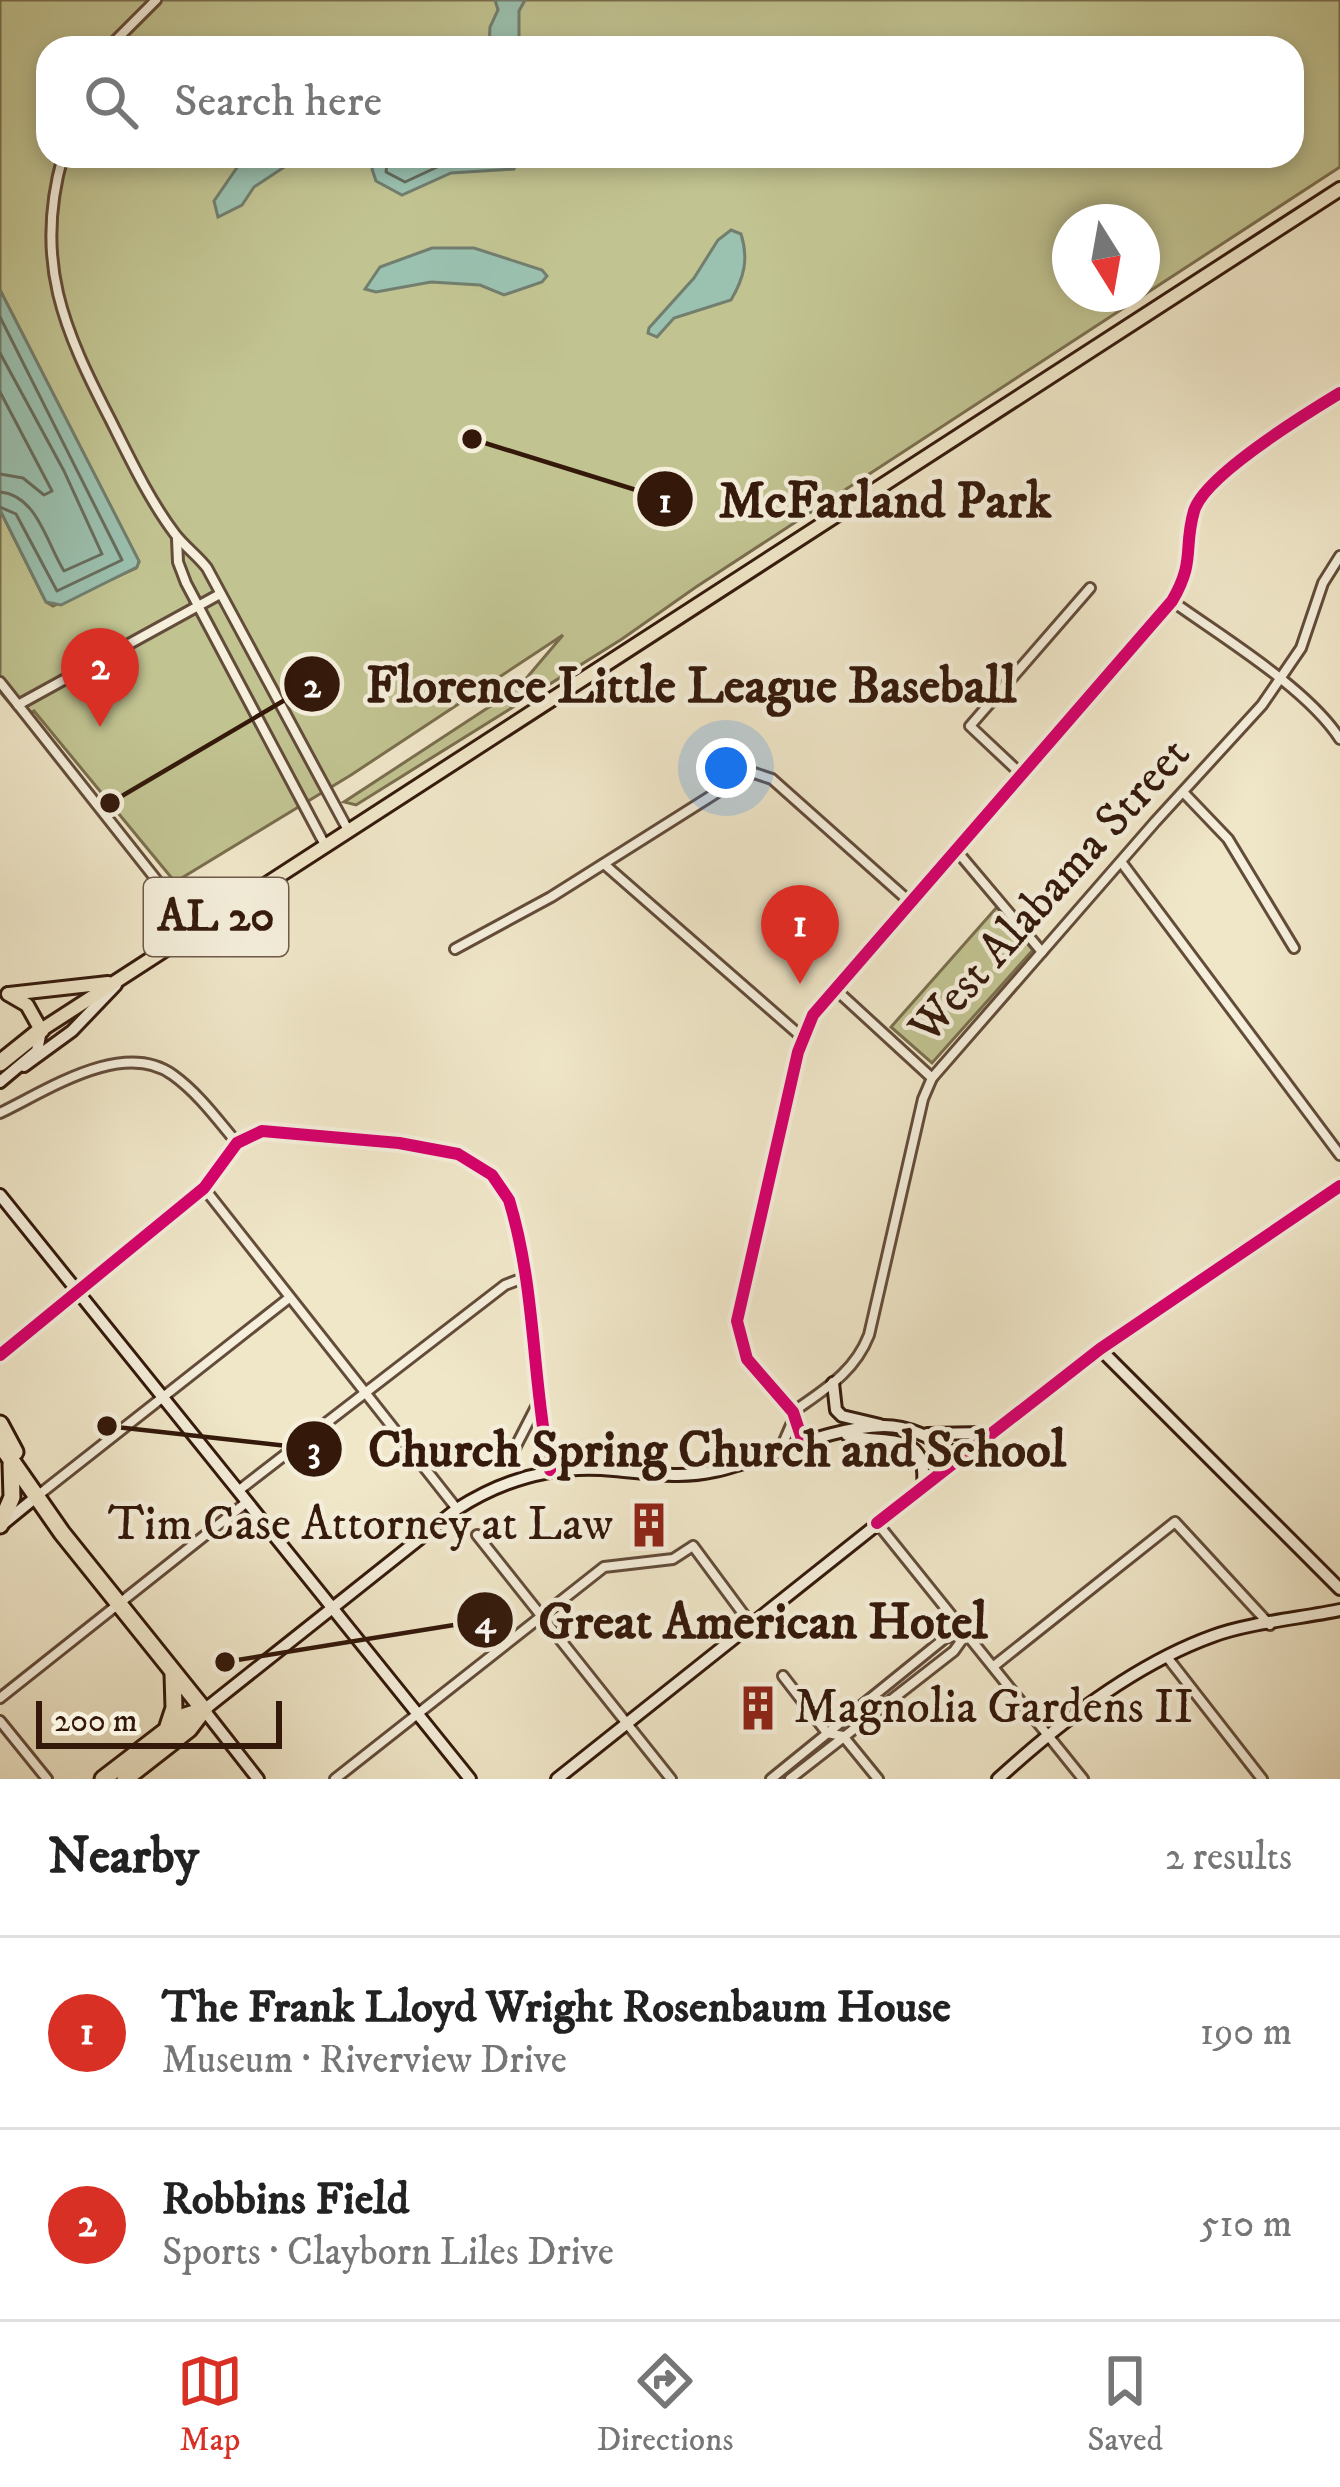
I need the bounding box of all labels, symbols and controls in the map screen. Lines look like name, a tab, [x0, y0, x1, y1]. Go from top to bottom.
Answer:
search box	[36, 36, 1304, 168]
icon: search	[78, 69, 144, 135]
text: Search here	[174, 74, 382, 130]
north arrow	[1052, 204, 1160, 312]
callout: McFarland Park	[635, 456, 1076, 543]
text: McFarland Park	[719, 470, 1052, 534]
text: 1	[658, 479, 672, 524]
pin: 2	[61, 628, 139, 727]
callout: Florence Little League Baseball	[282, 641, 1041, 728]
text: Florence Little League Baseball	[366, 655, 1017, 719]
text: 2	[303, 664, 321, 709]
street label: West Alabama Street	[896, 725, 1203, 1057]
your location	[696, 738, 756, 798]
road number: AL 20	[144, 878, 288, 956]
pin: 1	[761, 885, 839, 984]
callout: Church Spring Church and School	[284, 1405, 1090, 1492]
text: Church Spring Church and School	[368, 1419, 1067, 1483]
text: 3	[307, 1428, 321, 1473]
place label: Tim Case Attorney at Law	[108, 1495, 613, 1555]
building icon: Tim Case Attorney at Law	[624, 1500, 674, 1550]
callout: Great American Hotel	[455, 1577, 1012, 1664]
text: Great American Hotel	[538, 1591, 988, 1655]
text: 4	[475, 1600, 497, 1645]
place label: Magnolia Gardens II	[794, 1678, 1194, 1738]
building icon: Magnolia Gardens II	[733, 1683, 783, 1733]
scale bar	[36, 1695, 282, 1748]
text: 200 m	[54, 1701, 138, 1742]
text: Nearby	[48, 1825, 199, 1889]
text: 2 results	[1165, 1833, 1292, 1882]
text: The Frank Lloyd Wright Rosenbaum House	[162, 1980, 951, 2036]
text: 1	[80, 2008, 94, 2057]
text: 190 m	[1200, 2008, 1292, 2057]
text: Museum · Riverview Drive	[162, 2036, 567, 2085]
text: Robbins Field	[162, 2172, 409, 2228]
text: 2	[77, 2200, 97, 2249]
text: 510 m	[1200, 2200, 1292, 2249]
text: Sports · Clayborn Liles Drive	[162, 2228, 614, 2277]
tab: Map	[177, 2348, 243, 2461]
tab: Directions	[597, 2348, 733, 2461]
tab: Saved	[1087, 2348, 1163, 2461]

